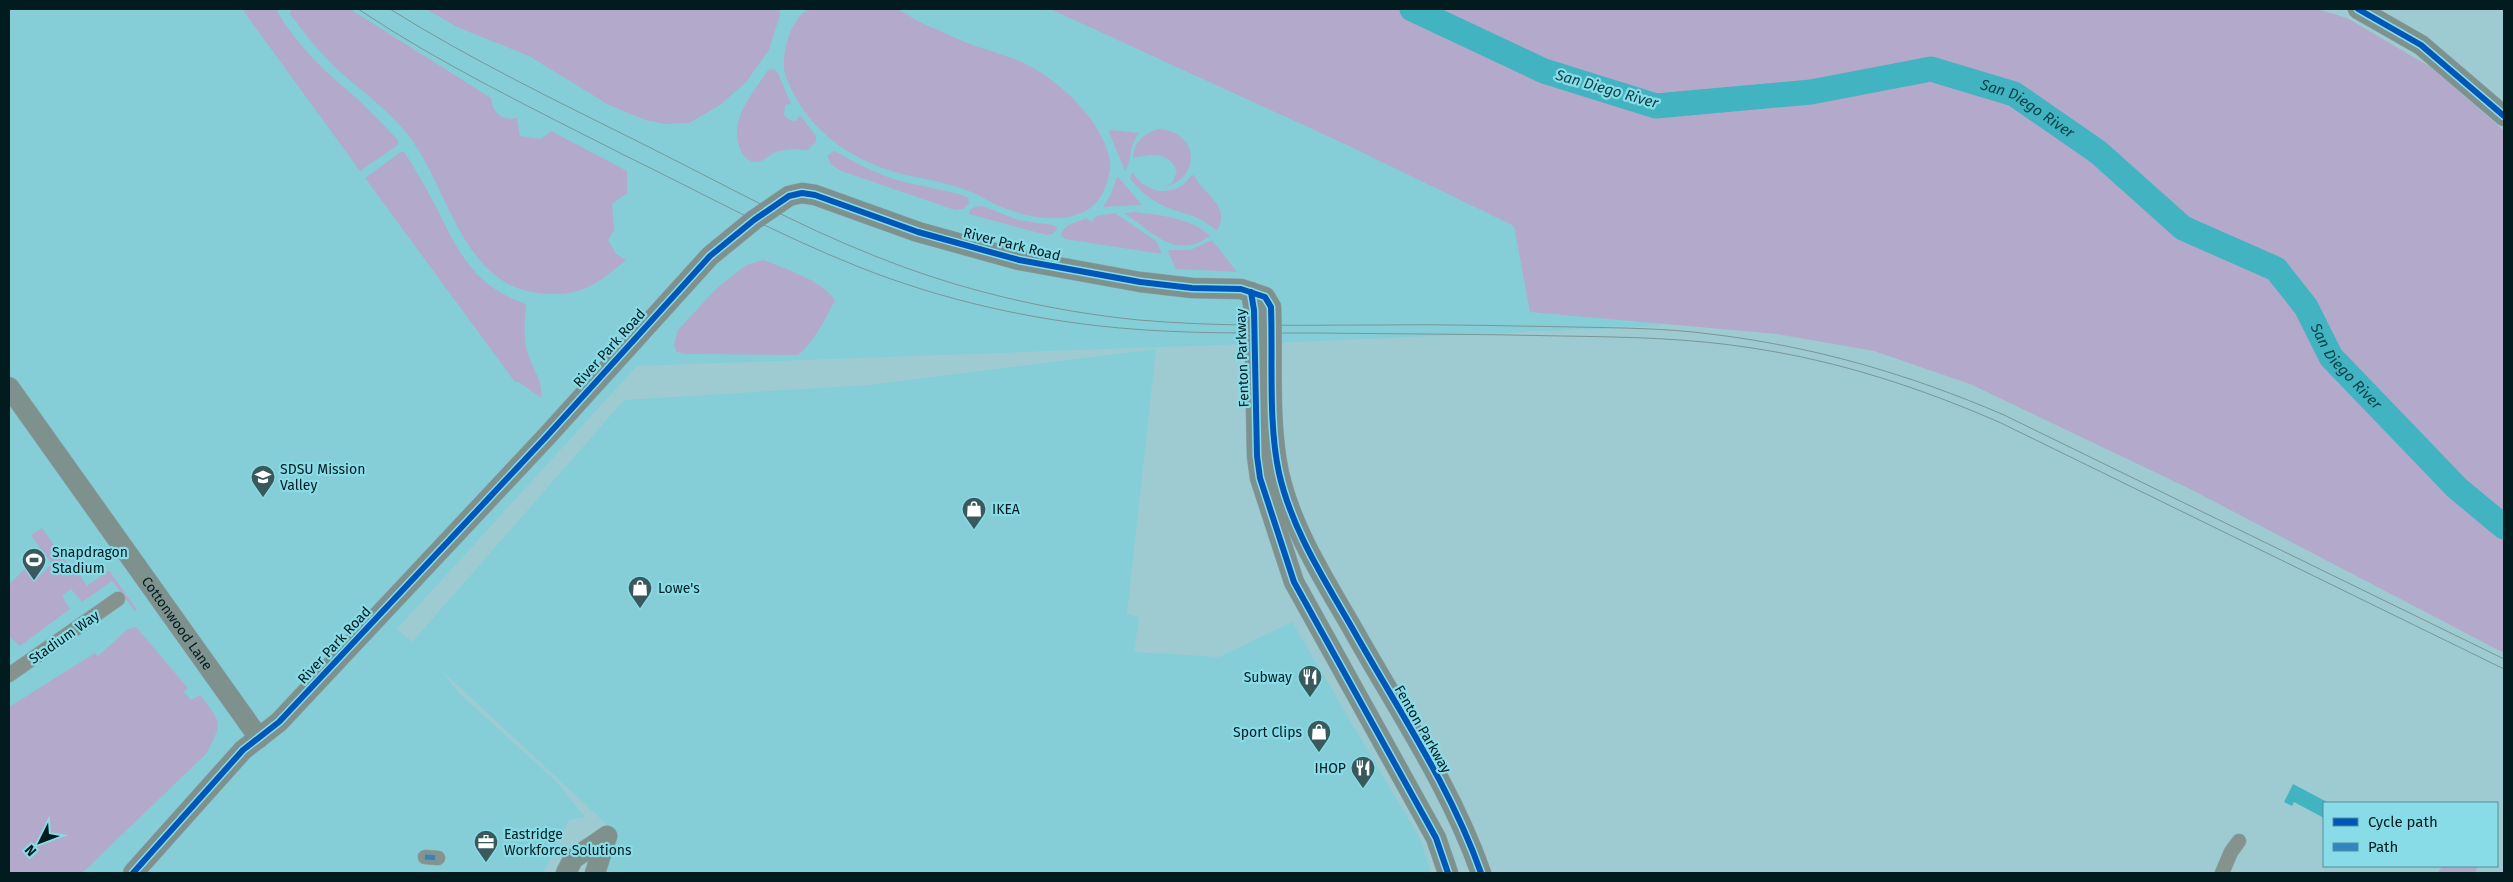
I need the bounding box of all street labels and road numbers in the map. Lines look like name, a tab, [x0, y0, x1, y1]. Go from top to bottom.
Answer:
street label: River Park Road	[962, 224, 1062, 265]
street label: River Park Road	[570, 306, 649, 391]
street label: Fenton Parkway	[1232, 308, 1253, 408]
street label: Cottonwood Lane	[138, 573, 216, 674]
street label: River Park Road	[294, 603, 375, 688]
street label: Stadium Way	[26, 607, 103, 668]
street label: Fenton Parkway	[1390, 682, 1455, 776]

